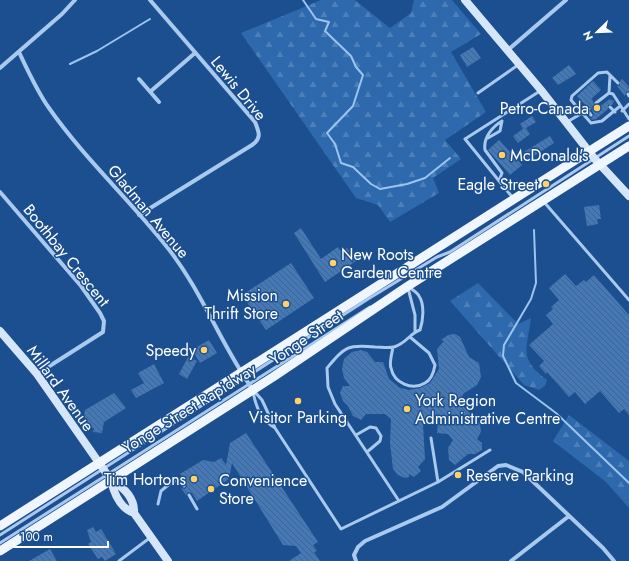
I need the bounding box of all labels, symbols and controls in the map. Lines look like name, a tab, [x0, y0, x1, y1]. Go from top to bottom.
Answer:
north arrow	[577, 12, 617, 52]
text: N	[579, 29, 597, 43]
street label: Lewis Drive	[205, 51, 272, 125]
place label: Petro-Canada	[500, 97, 589, 120]
marker: Petro-Canada	[592, 103, 602, 113]
place label: McDonald's	[510, 144, 589, 167]
marker: McDonald's	[497, 150, 507, 160]
street label: Gladman Avenue	[102, 159, 195, 263]
place label: Eagle Street	[457, 173, 538, 196]
marker: Eagle Street	[541, 179, 551, 189]
street label: Boothbay Crescent	[18, 199, 115, 312]
place label: New Roots Garden Centre	[341, 243, 442, 284]
marker: New Roots Garden Centre	[328, 258, 338, 268]
place label: Mission Thrift Store	[204, 284, 278, 325]
marker: Mission Thrift Store	[281, 299, 291, 309]
street label: Yonge Street	[265, 304, 348, 371]
place label: Speedy	[145, 339, 197, 362]
street label: Millard Avenue	[21, 341, 100, 436]
marker: Speedy	[199, 345, 209, 355]
street label: Yonge Street Rapidway	[118, 357, 262, 459]
place label: York Region Administrative Centre	[415, 389, 560, 430]
marker: Visitor Parking	[293, 396, 303, 406]
marker: York Region Administrative Centre	[402, 404, 412, 414]
place label: Visitor Parking	[249, 406, 347, 429]
place label: Reserve Parking	[466, 464, 574, 487]
place label: Tim Hortons	[104, 468, 186, 491]
place label: Convenience Store	[219, 469, 307, 510]
marker: Reserve Parking	[453, 470, 463, 480]
marker: Tim Hortons	[189, 474, 199, 484]
marker: Convenience Store	[206, 484, 216, 494]
scale bar	[14, 523, 108, 549]
text: 100 m	[20, 528, 53, 546]

